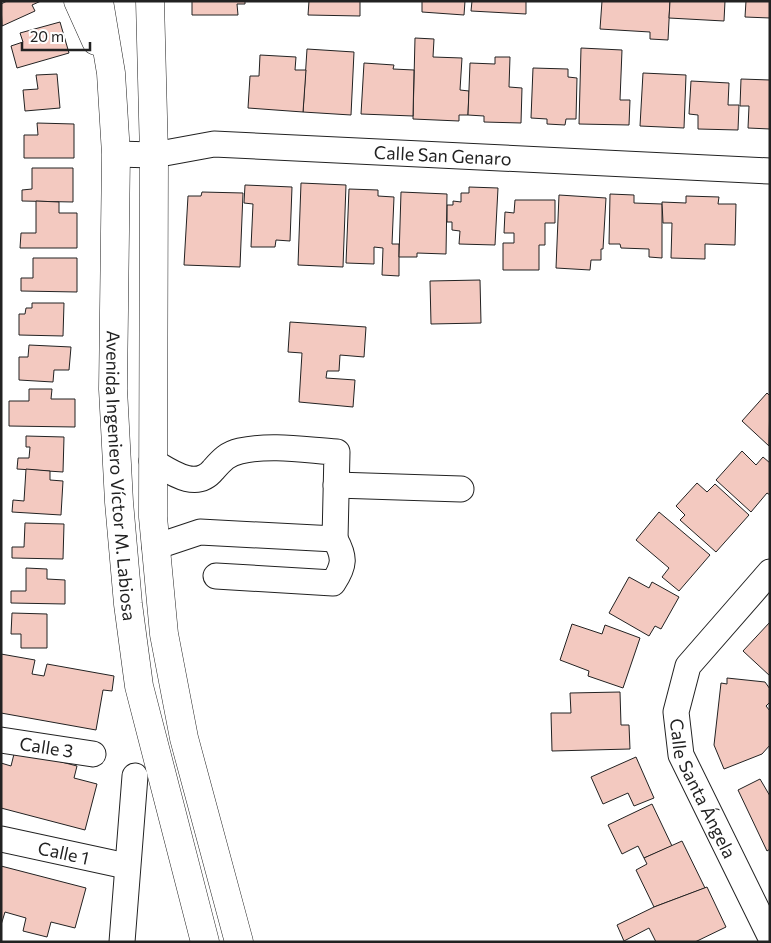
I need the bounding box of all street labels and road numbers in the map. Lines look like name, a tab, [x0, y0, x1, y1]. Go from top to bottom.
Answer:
street label: Calle San Genaro	[373, 141, 512, 169]
street label: Avenida Ingeniero Víctor M. Labiosa	[102, 330, 141, 622]
street label: Calle Santa Ángela	[666, 717, 741, 862]
street label: Calle 3	[18, 732, 75, 762]
street label: Calle 1	[36, 836, 91, 869]

